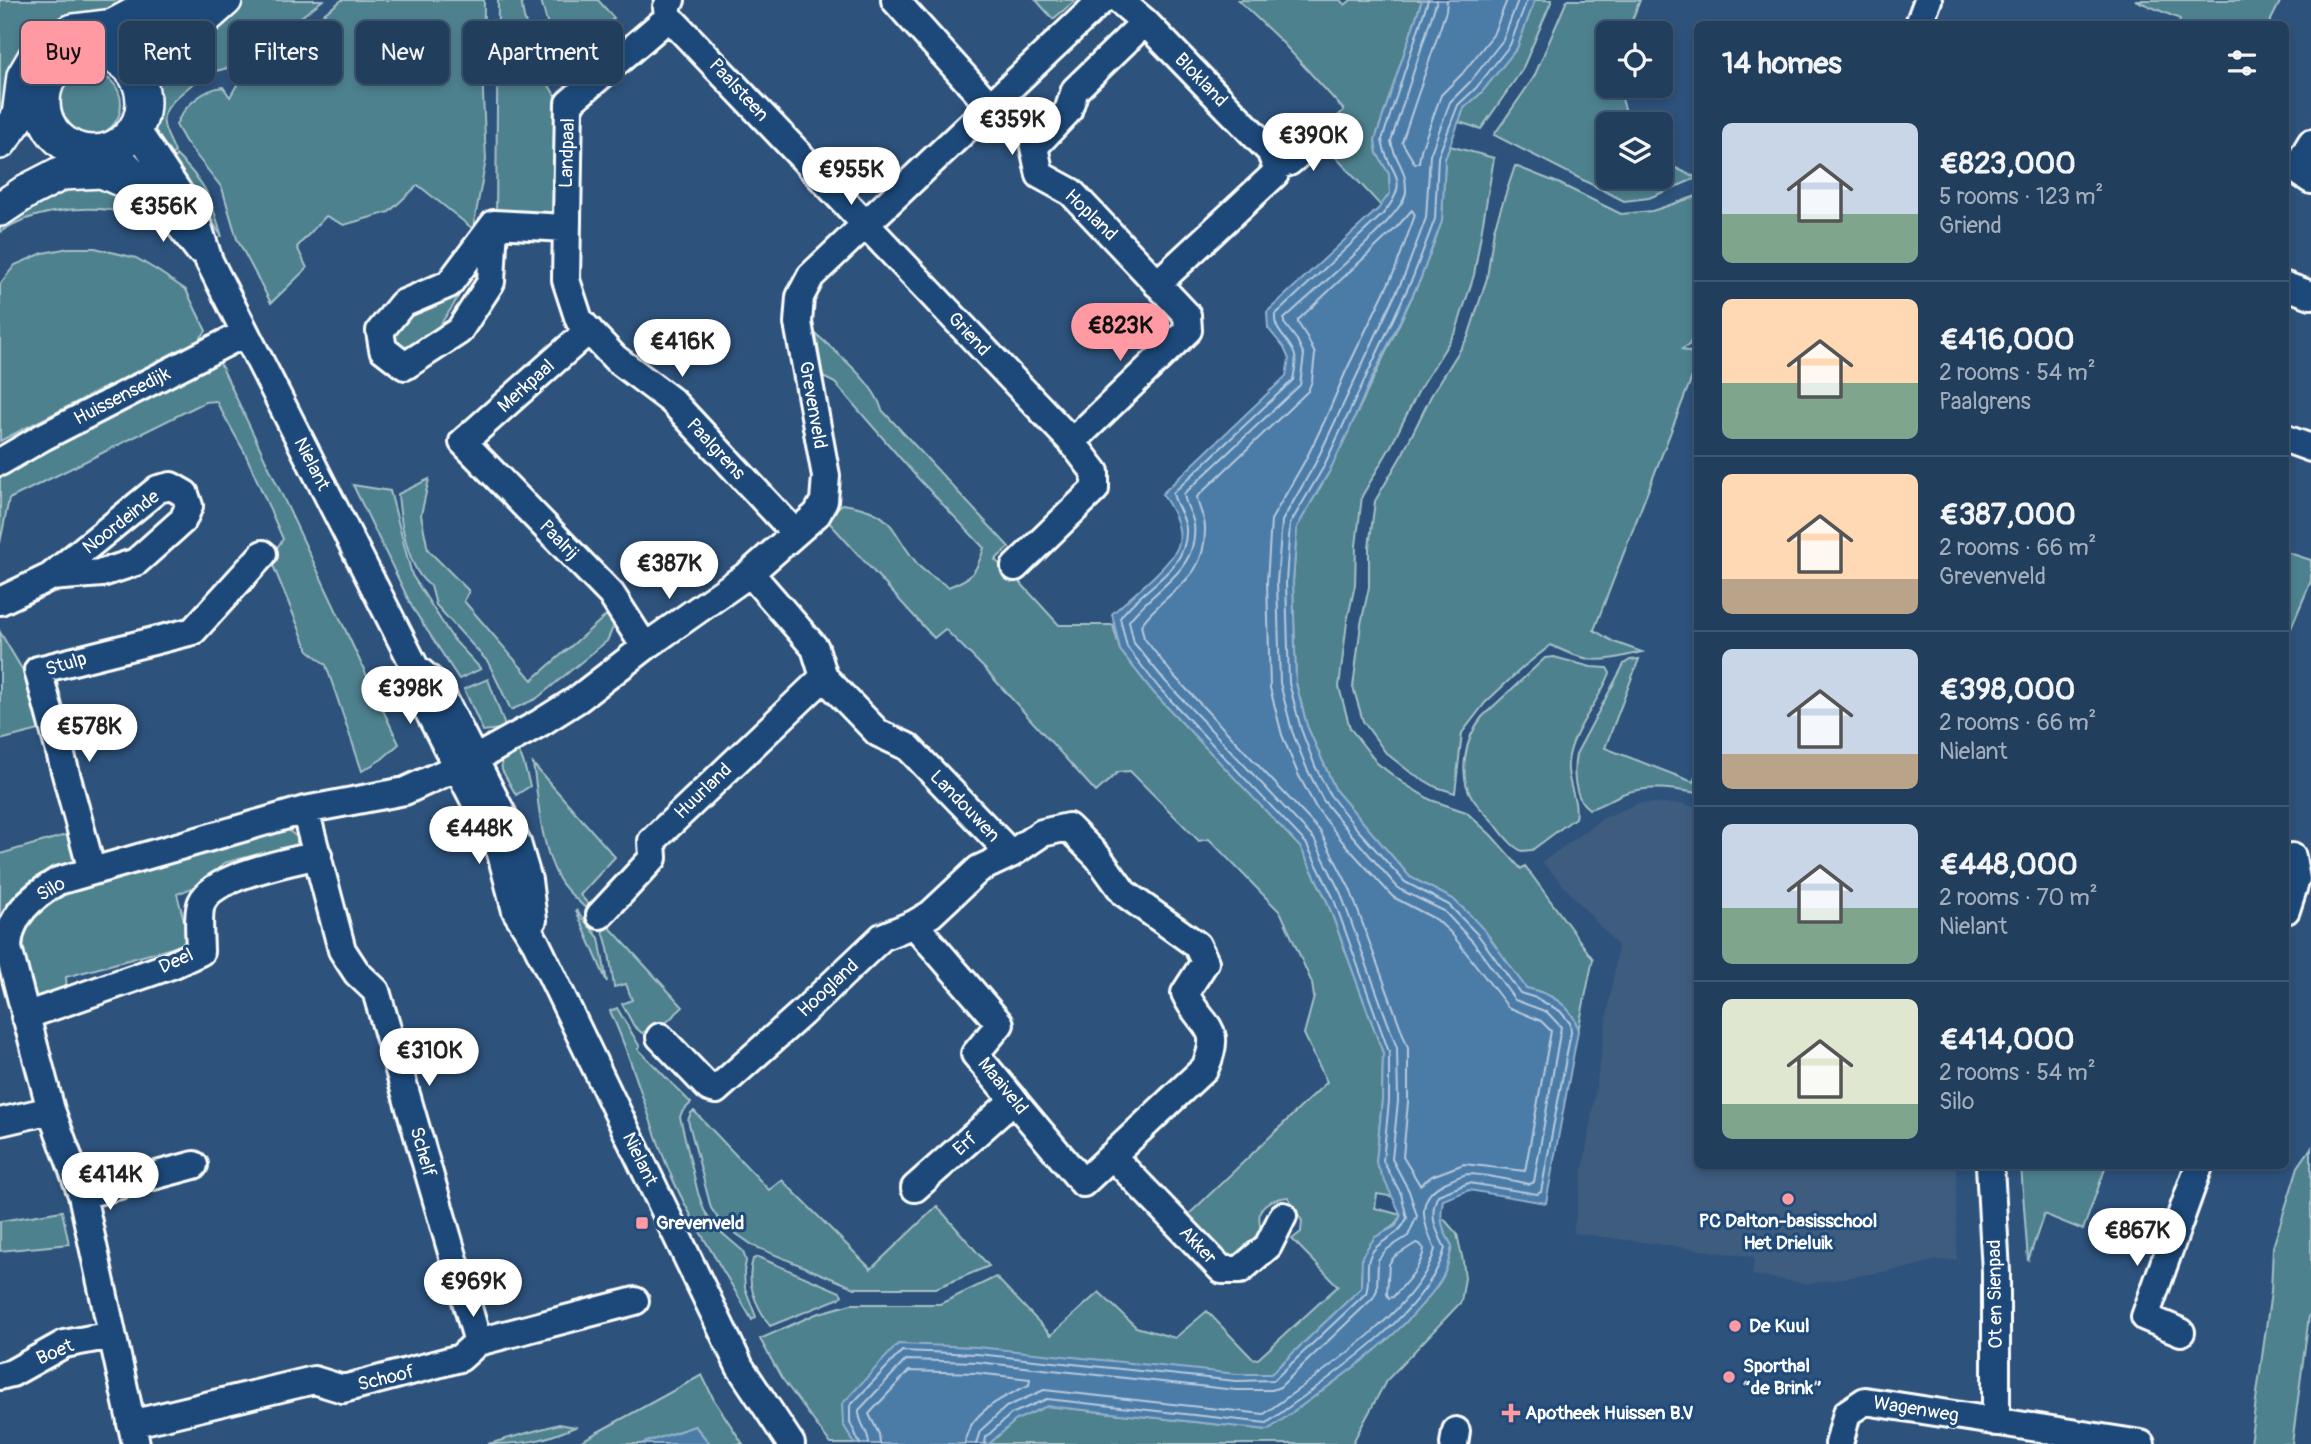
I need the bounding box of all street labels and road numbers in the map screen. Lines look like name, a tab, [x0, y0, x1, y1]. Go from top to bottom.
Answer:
street label: Blokland	[1169, 48, 1233, 112]
street label: Paalsteen	[704, 54, 774, 126]
street label: Landpaal	[554, 117, 580, 189]
street label: Hopland	[1060, 184, 1122, 246]
street label: Griend	[943, 307, 995, 361]
street label: Merkpaal	[492, 354, 560, 418]
street label: Grevenveld	[794, 359, 832, 451]
street label: Huissensedijk	[70, 361, 174, 431]
street label: Paalgrens	[681, 413, 751, 485]
street label: Nielant	[288, 433, 336, 495]
street label: Noordeinde	[78, 484, 165, 560]
street label: Paalrij	[534, 515, 584, 565]
street label: Stulp	[43, 646, 90, 682]
street label: Huurland	[669, 758, 737, 824]
street label: Landouwen	[925, 765, 1005, 847]
street label: Silo	[32, 871, 70, 907]
street label: Deel	[155, 943, 197, 979]
street label: Hoogland	[792, 954, 864, 1022]
street label: Maaiveld	[973, 1052, 1033, 1120]
street label: Schelf	[404, 1124, 442, 1180]
street label: Erf	[948, 1127, 982, 1161]
street label: Nielant	[617, 1128, 663, 1190]
street label: Akker	[1174, 1221, 1222, 1269]
street label: Ot en Sienpad	[1982, 1239, 2008, 1349]
street label: Boet	[33, 1333, 77, 1370]
street label: Schoof	[355, 1359, 417, 1397]
street label: Wagenweg	[1872, 1390, 1960, 1428]

